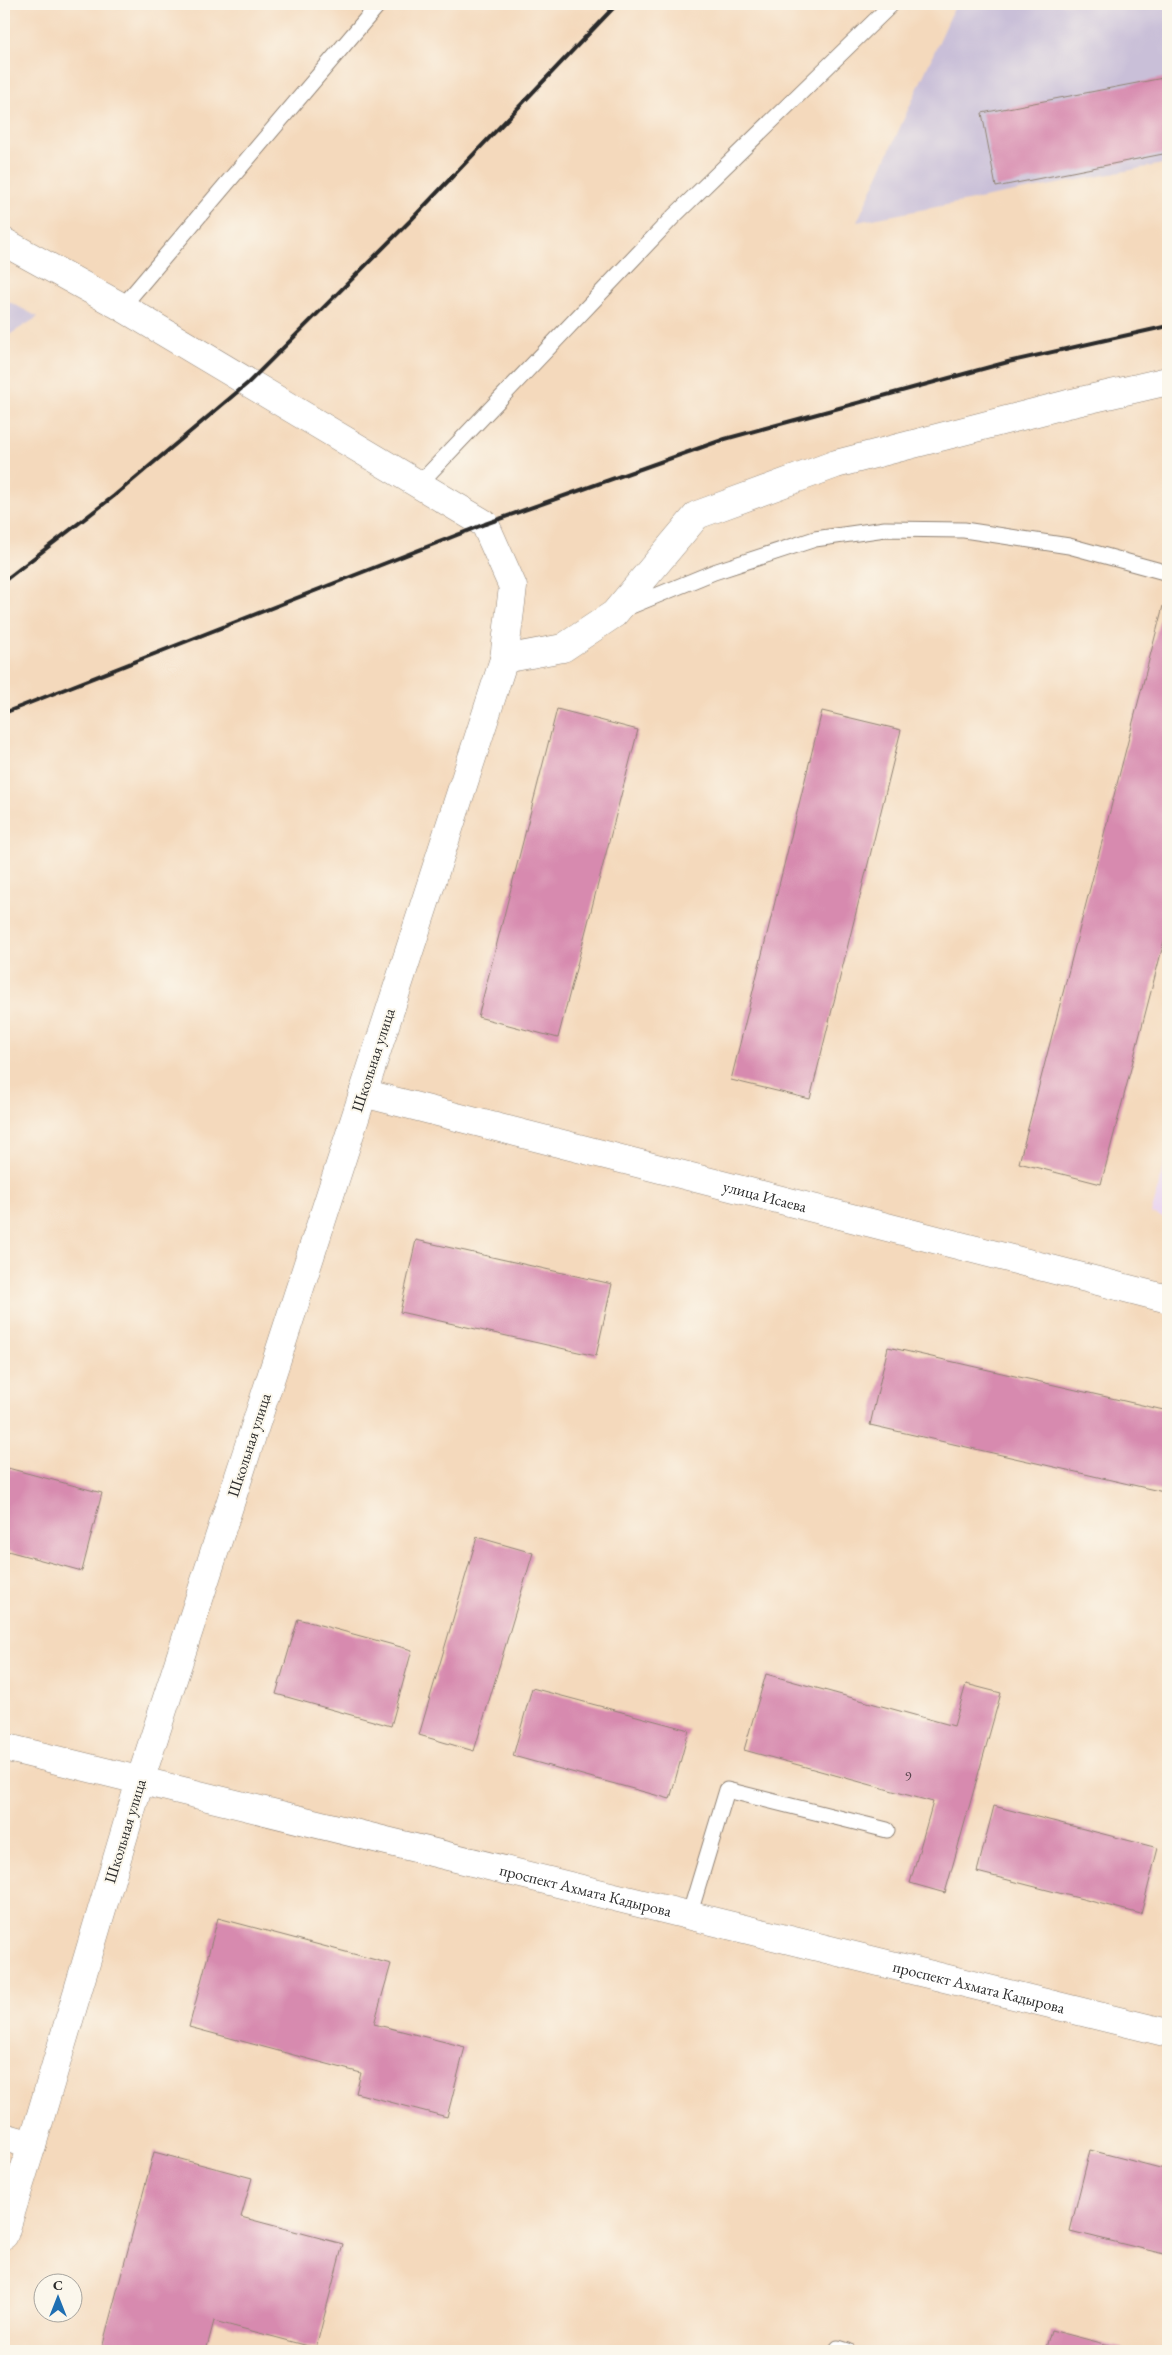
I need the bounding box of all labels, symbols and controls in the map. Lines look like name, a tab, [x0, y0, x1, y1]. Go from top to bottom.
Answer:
street label: Школьная улица	[346, 1005, 400, 1114]
street label: улица Исаева	[721, 1175, 810, 1217]
street label: Школьная улица	[222, 1390, 276, 1499]
house number: 9	[905, 1767, 912, 1785]
street label: Школьная улица	[99, 1776, 151, 1886]
street label: проспект Ахмата Кадырова	[498, 1859, 674, 1921]
street label: проспект Ахмата Кадырова	[891, 1955, 1068, 2018]
north arrow	[32, 2272, 82, 2322]
text: С	[53, 2276, 63, 2294]

